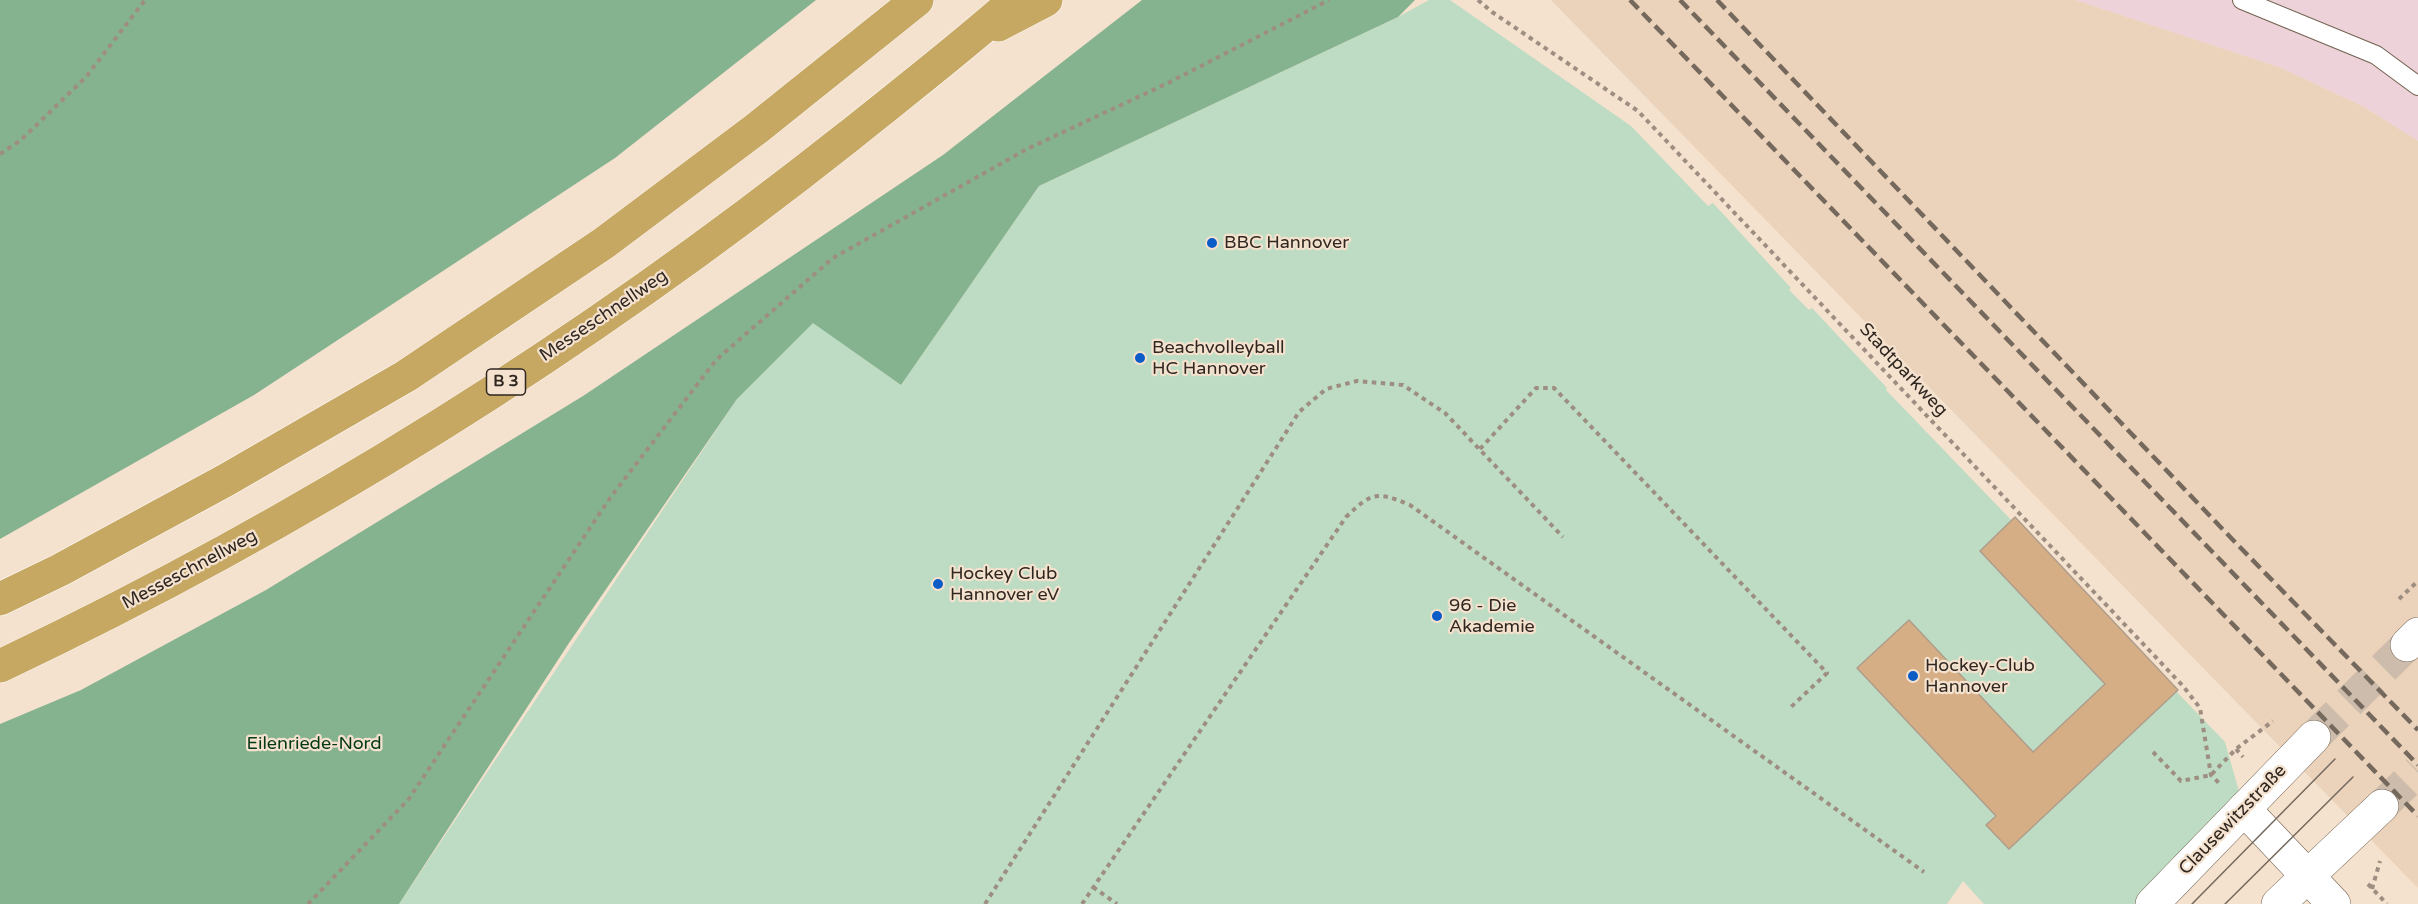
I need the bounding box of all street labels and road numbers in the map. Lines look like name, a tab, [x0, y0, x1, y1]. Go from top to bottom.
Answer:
street label: Messeschnellweg	[536, 265, 672, 367]
street label: Stadtparkweg	[1854, 319, 1952, 421]
road number: B 3	[486, 369, 526, 395]
street label: Messeschnellweg	[119, 525, 261, 615]
street label: Clausewitzstraße	[2175, 760, 2291, 880]

